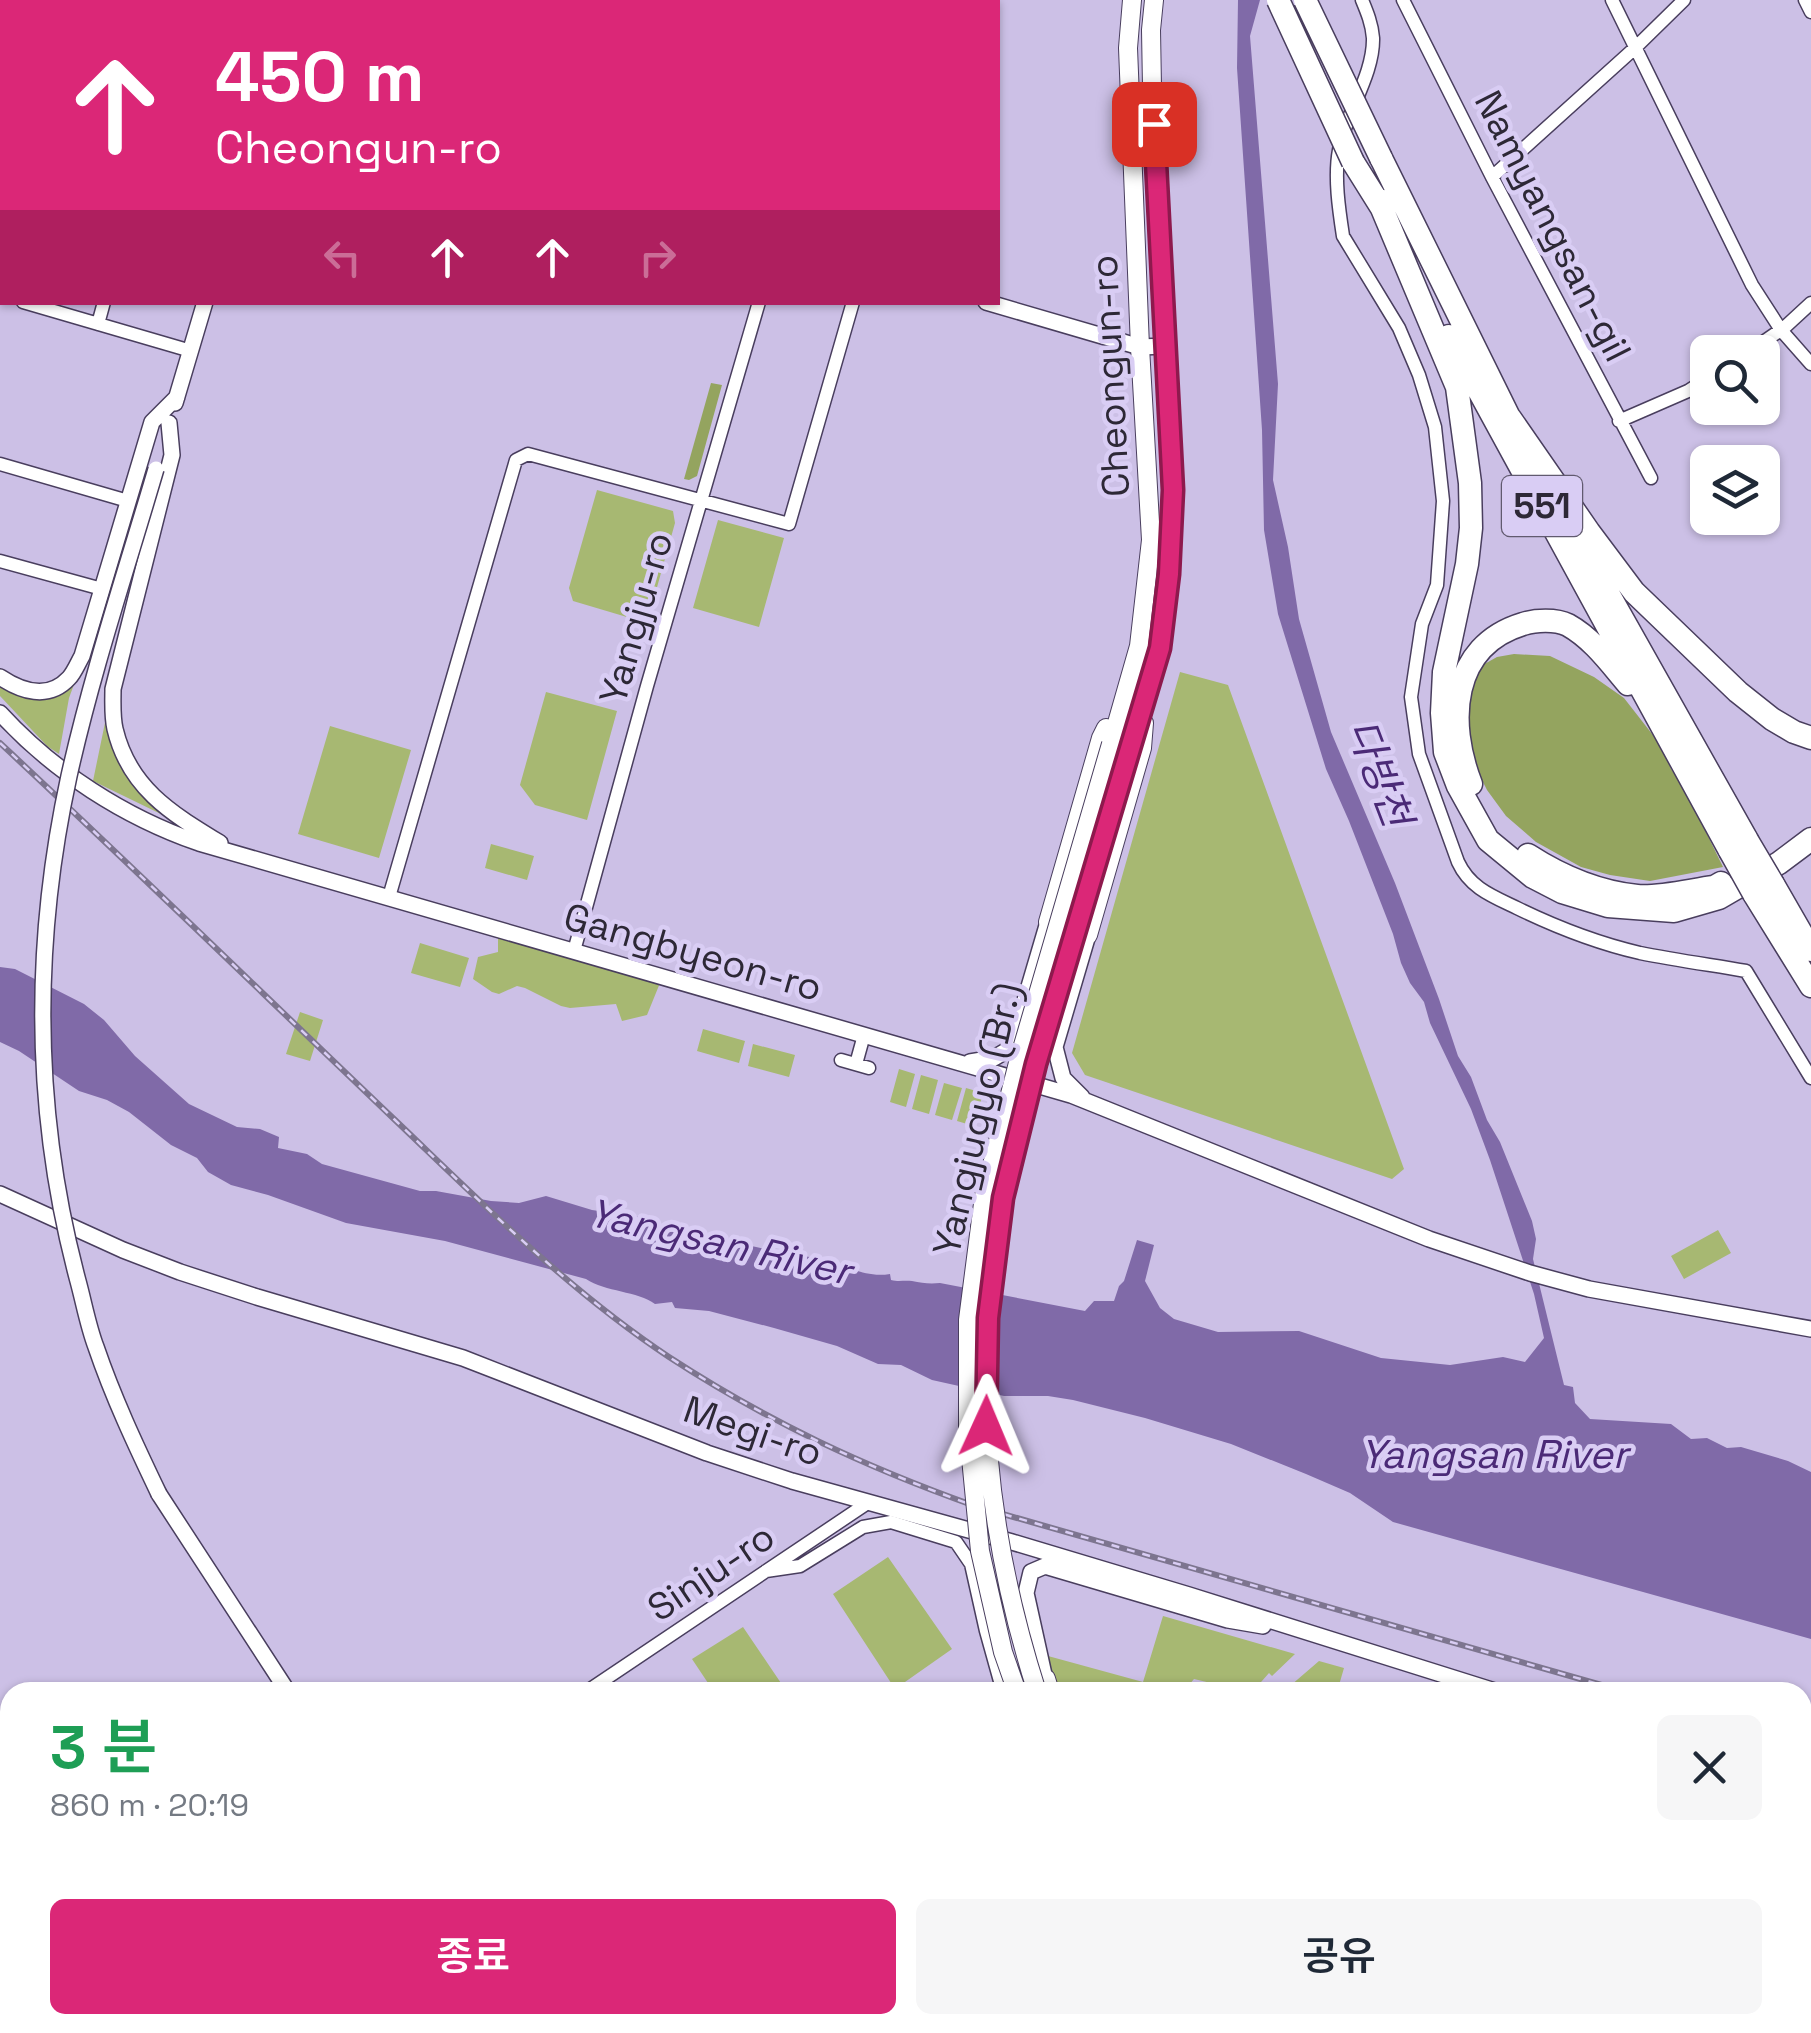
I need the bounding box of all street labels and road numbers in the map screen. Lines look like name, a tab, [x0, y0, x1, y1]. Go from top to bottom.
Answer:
street label: Namyangsan-gil	[1464, 83, 1642, 369]
street label: Cheongun-ro	[1080, 254, 1140, 498]
road number: 551	[1502, 476, 1582, 536]
street label: Yangju-ro	[589, 526, 683, 710]
street label: Gangbyeon-ro	[559, 892, 827, 1012]
street label: Yangjugyo (Br.)	[922, 978, 1032, 1260]
street label: Megi-ro	[677, 1385, 829, 1477]
street label: Sinju-ro	[638, 1512, 784, 1632]

